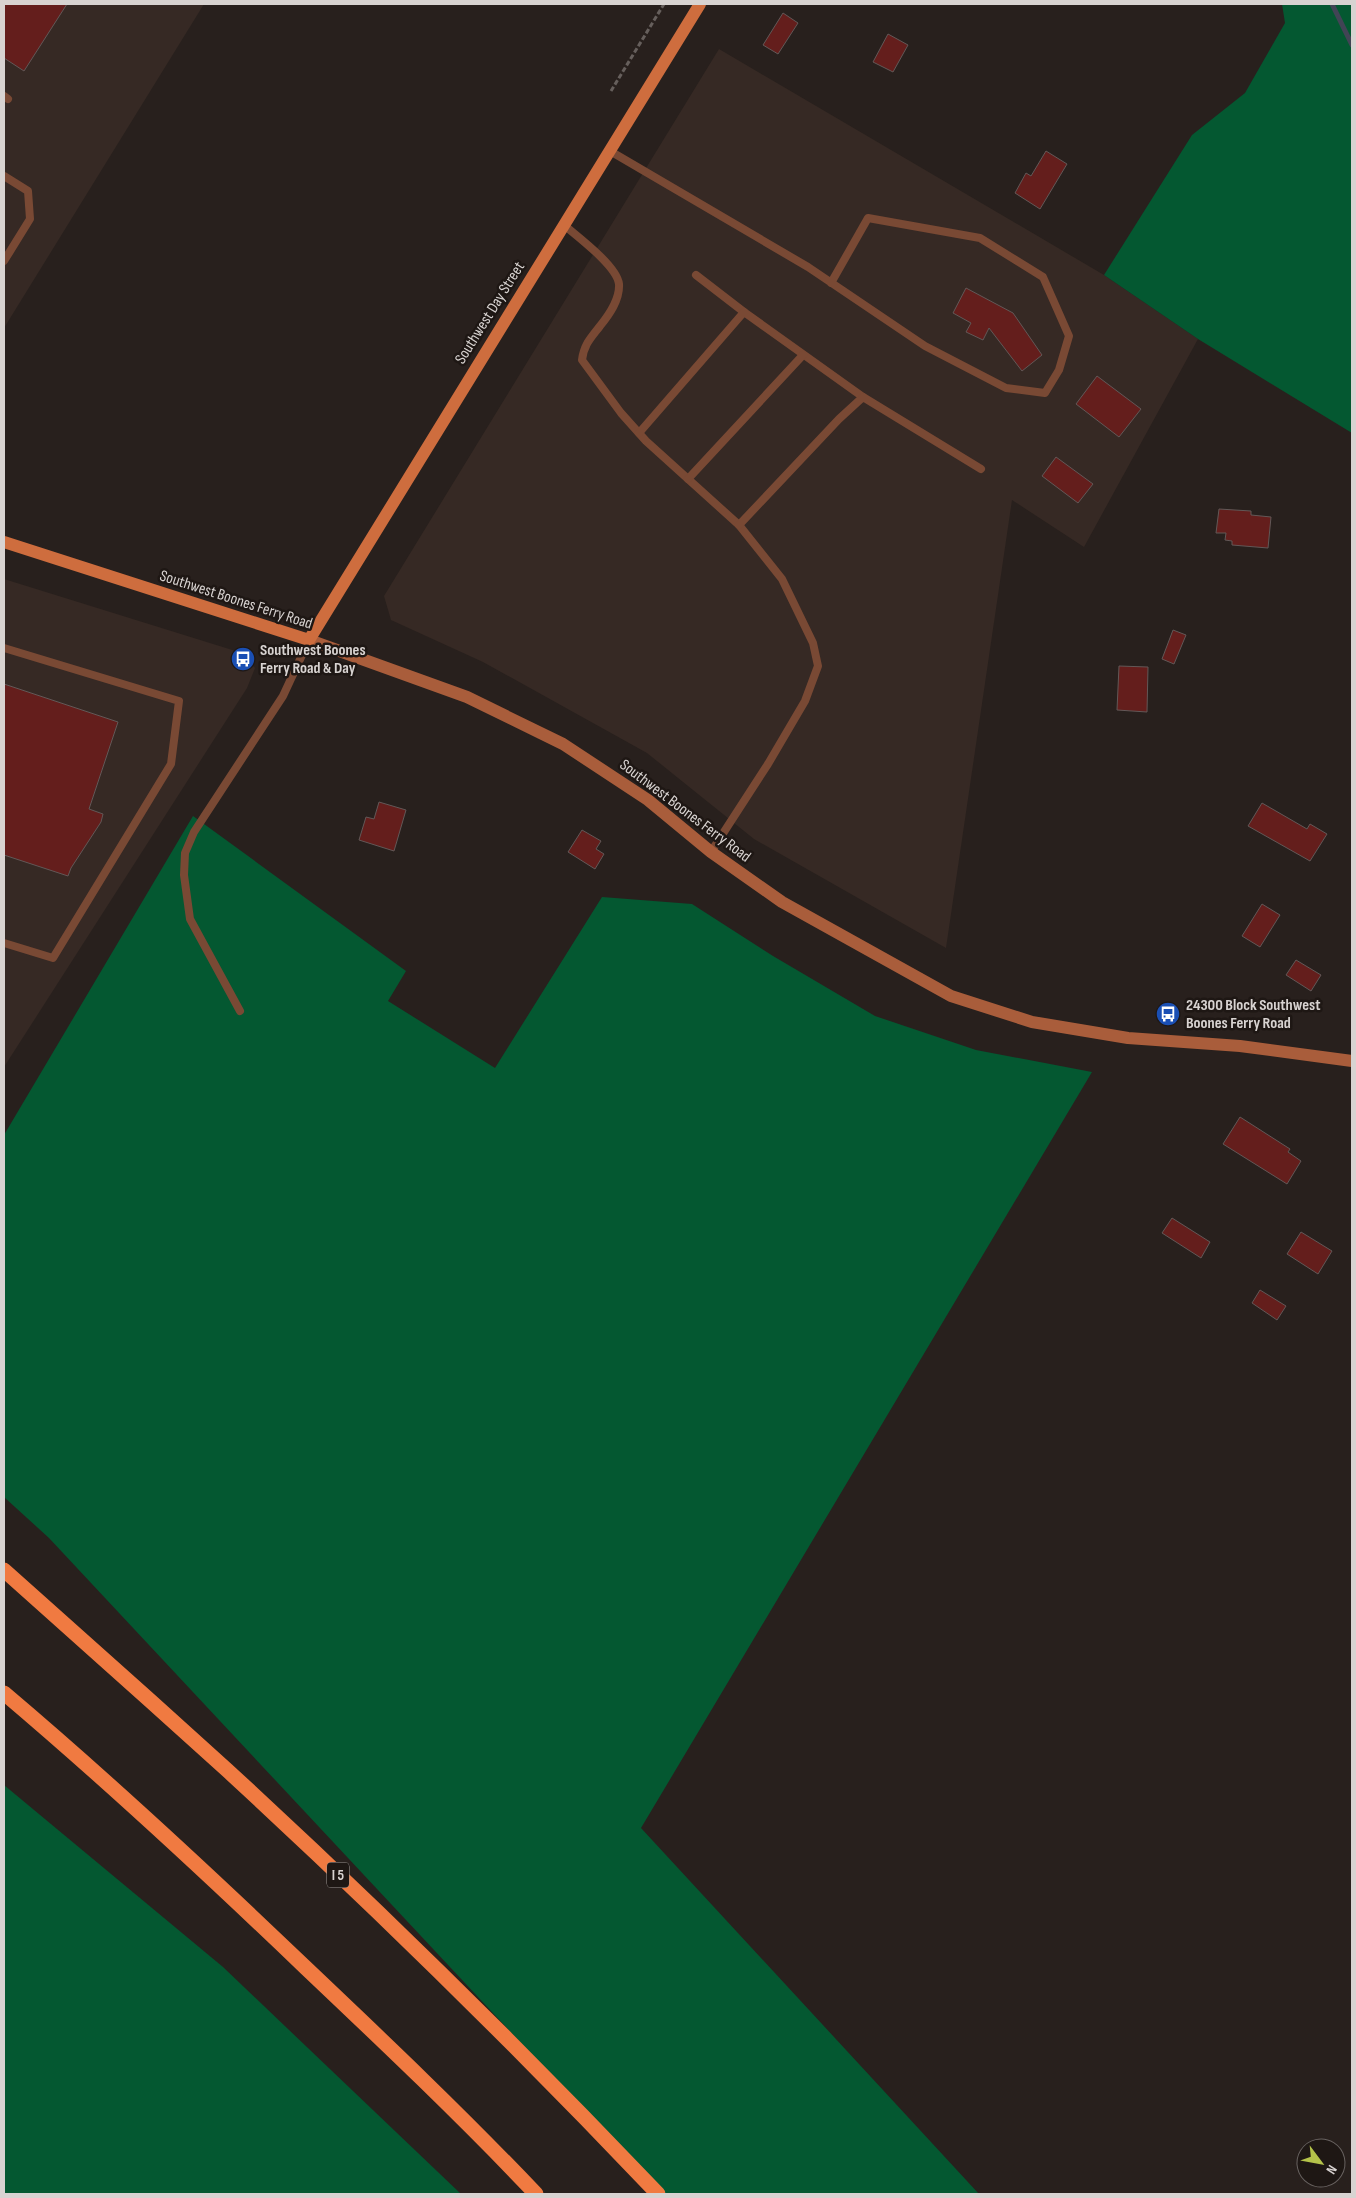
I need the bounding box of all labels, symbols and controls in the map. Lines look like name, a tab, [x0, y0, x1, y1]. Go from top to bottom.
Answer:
street label: Southwest Day Street	[451, 258, 529, 368]
street label: Southwest Boones Ferry Road	[157, 566, 315, 634]
place label: Southwest Boones Ferry Road & Day	[260, 641, 366, 678]
bus stop icon: Southwest Boones Ferry Road & Day	[230, 646, 256, 672]
street label: Southwest Boones Ferry Road	[616, 755, 754, 867]
place label: 24300 Block Southwest Boones Ferry Road	[1186, 996, 1321, 1033]
bus stop icon: 24300 Block Southwest Boones Ferry Road	[1155, 1001, 1181, 1027]
road number: I 5	[327, 1862, 349, 1888]
north arrow	[1296, 2138, 1346, 2188]
text: N	[1322, 2162, 1341, 2177]

